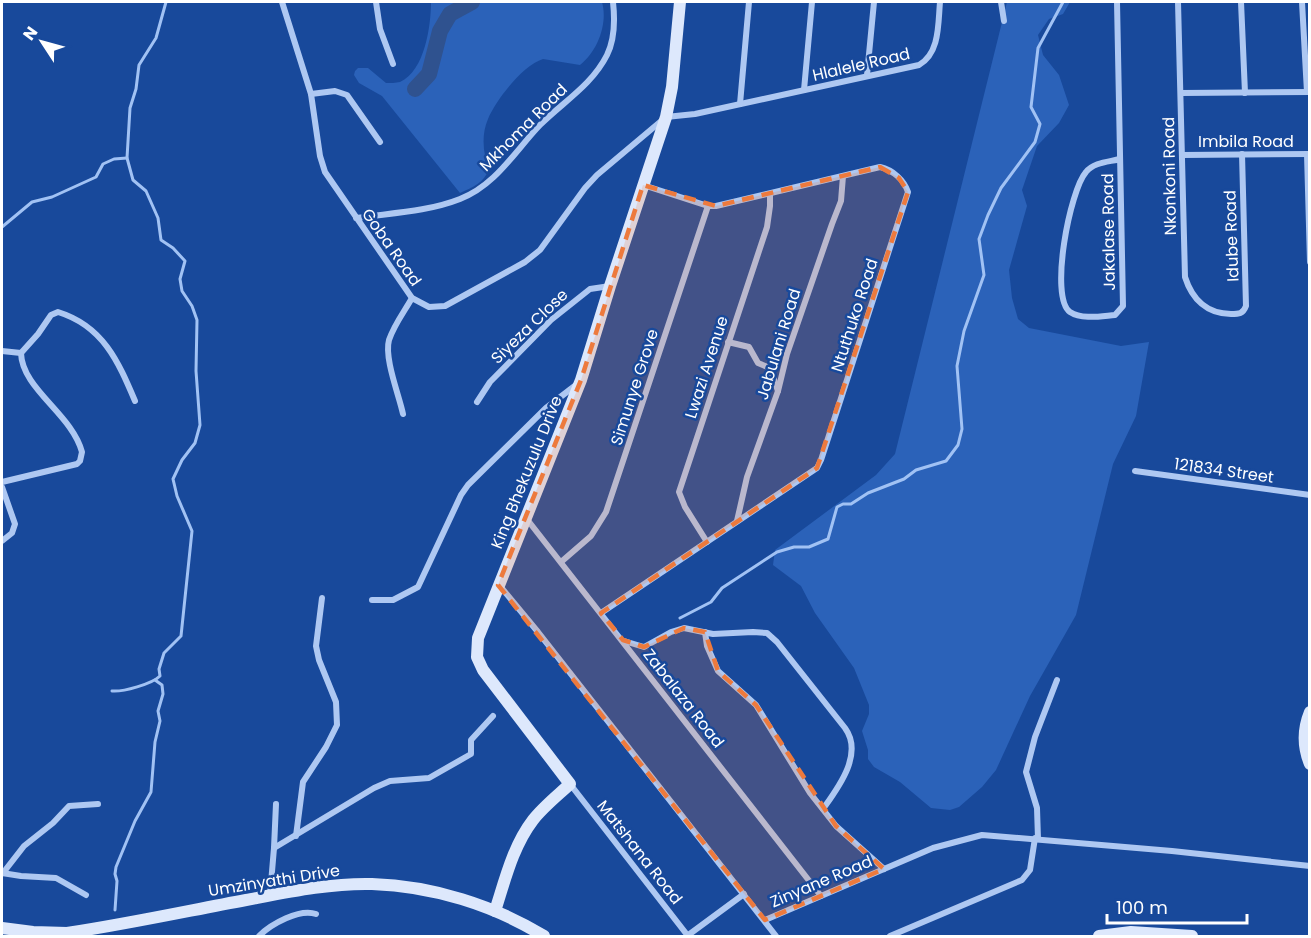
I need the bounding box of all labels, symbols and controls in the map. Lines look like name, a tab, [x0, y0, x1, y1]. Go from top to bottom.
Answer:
north arrow	[12, 12, 72, 72]
text: N	[17, 22, 43, 45]
street label: Hlalele Road	[810, 42, 912, 87]
street label: Mkhoma Road	[474, 78, 572, 176]
street label: Nkonkoni Road	[1157, 117, 1182, 235]
street label: Imbila Road	[1198, 130, 1294, 153]
street label: Jakalase Road	[1096, 173, 1121, 291]
street label: Idube Road	[1218, 190, 1245, 282]
street label: Goba Road	[356, 204, 427, 291]
street label: Ntuthuko Road	[825, 256, 884, 375]
street label: Siyeza Close	[486, 284, 573, 369]
street label: Jabulani Road	[751, 286, 806, 403]
street label: Lwazi Avenue	[679, 313, 734, 421]
street label: Simunye Grove	[605, 326, 664, 448]
street label: King Bhekuzulu Drive	[485, 392, 568, 552]
street label: 121834 Street	[1173, 452, 1275, 489]
street label: Zabalaza Road	[638, 644, 730, 753]
street label: Matshana Road	[592, 795, 688, 909]
street label: Zinyane Road	[767, 850, 876, 913]
street label: Umzinyathi Drive	[207, 859, 342, 902]
scale bar	[1107, 887, 1246, 925]
text: 100 m	[1116, 895, 1168, 920]

